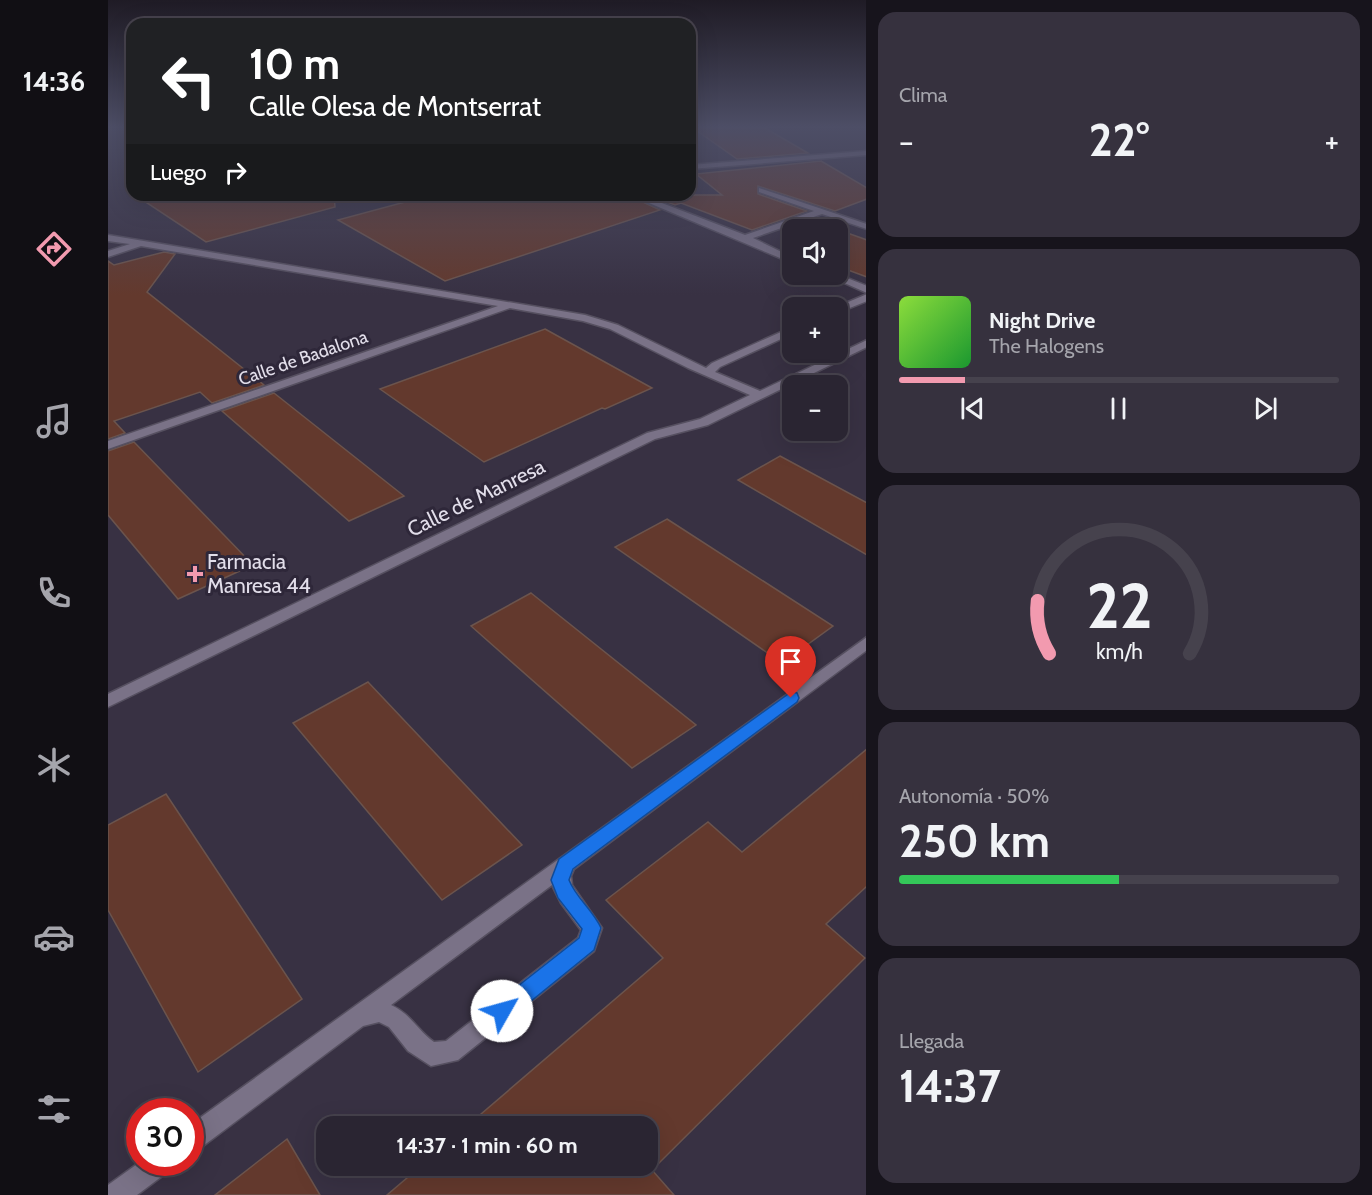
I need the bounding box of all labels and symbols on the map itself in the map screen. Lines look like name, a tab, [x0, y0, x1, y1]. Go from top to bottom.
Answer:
street label: Calle de Badalona	[235, 325, 371, 390]
street label: Calle de Manresa	[403, 453, 549, 542]
place label: Farmacia Manresa 44	[207, 549, 311, 598]
marker: Farmacia Manresa 44	[188, 567, 202, 581]
pin	[765, 636, 816, 698]
position arrow	[470, 979, 534, 1043]
speed limit sign: 30	[126, 1098, 204, 1176]

